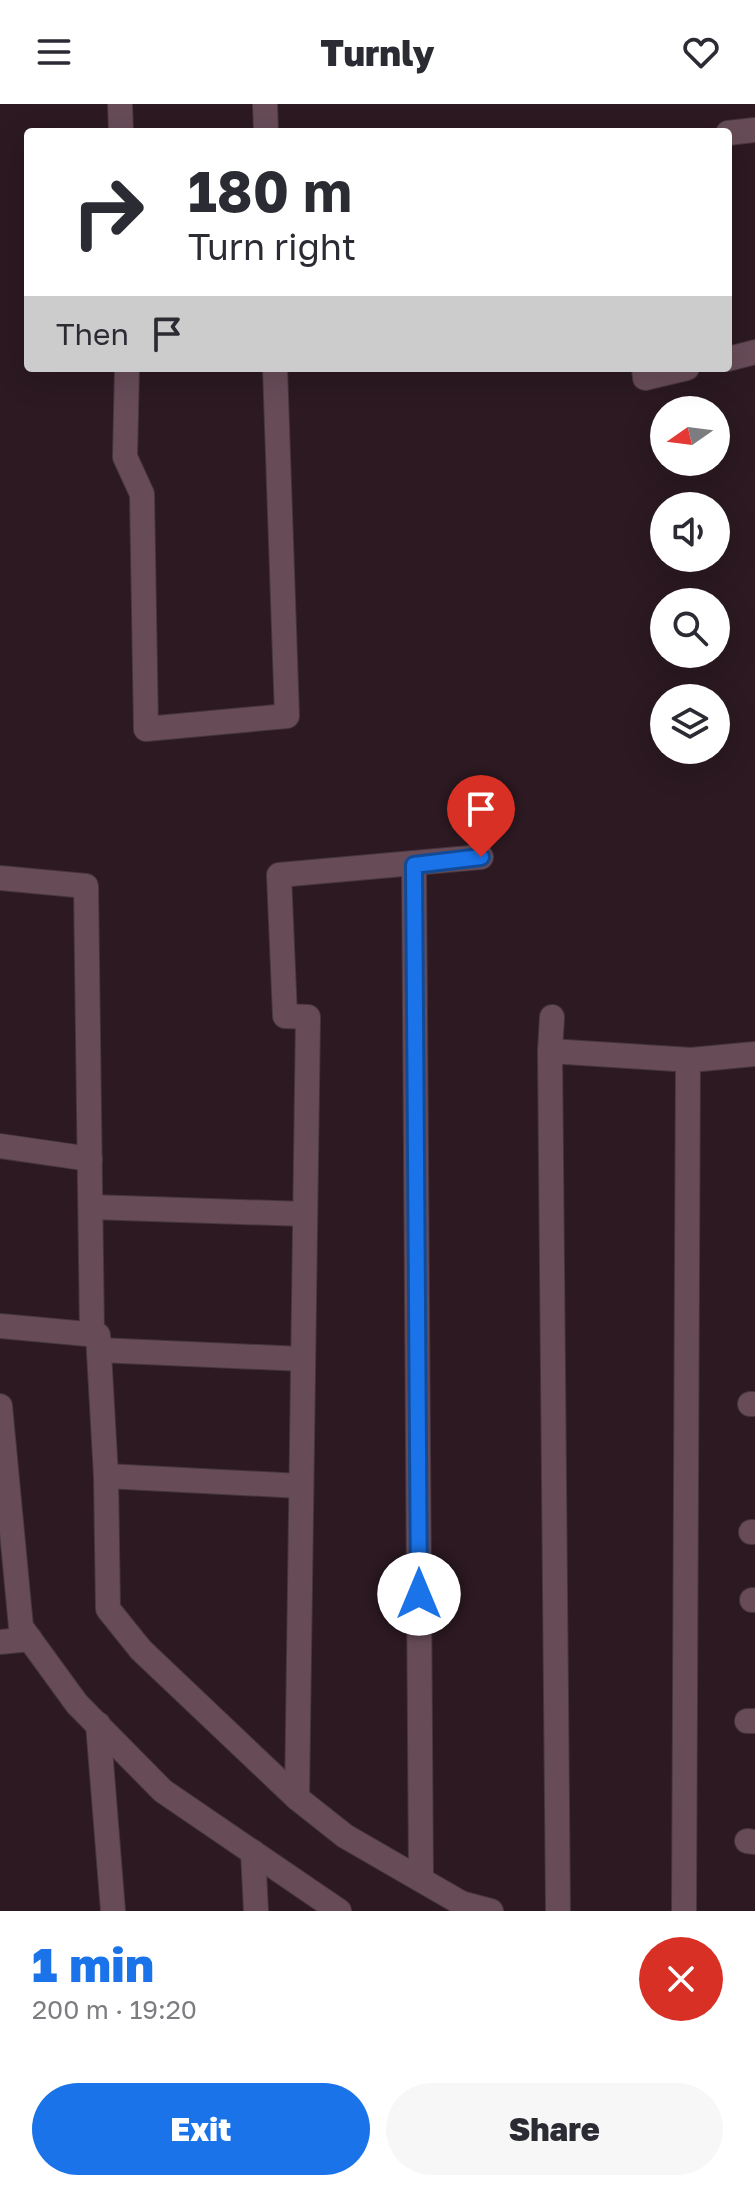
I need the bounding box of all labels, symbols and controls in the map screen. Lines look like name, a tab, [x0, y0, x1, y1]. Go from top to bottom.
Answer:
icon: menu	[32, 30, 76, 74]
icon: heart	[679, 30, 723, 74]
text: Turnly	[320, 31, 435, 74]
text: 180 m	[188, 157, 352, 224]
icon: right	[56, 160, 160, 264]
text: Turn right	[188, 225, 356, 268]
icon: arrive	[145, 312, 189, 356]
text: Then	[56, 316, 129, 352]
north arrow	[650, 396, 730, 476]
map controls	[650, 396, 730, 764]
button: sound	[650, 492, 730, 572]
button: search	[650, 588, 730, 668]
button: layers	[650, 684, 730, 764]
pin	[447, 775, 515, 857]
icon: arrive	[459, 787, 503, 831]
position arrow	[377, 1552, 461, 1636]
text: 1 min	[32, 1935, 154, 1993]
button: close	[639, 1937, 723, 2021]
text: 200 m · 19:20	[32, 1994, 197, 2025]
button: Exit	[32, 2083, 370, 2175]
button: Share	[386, 2083, 723, 2175]

